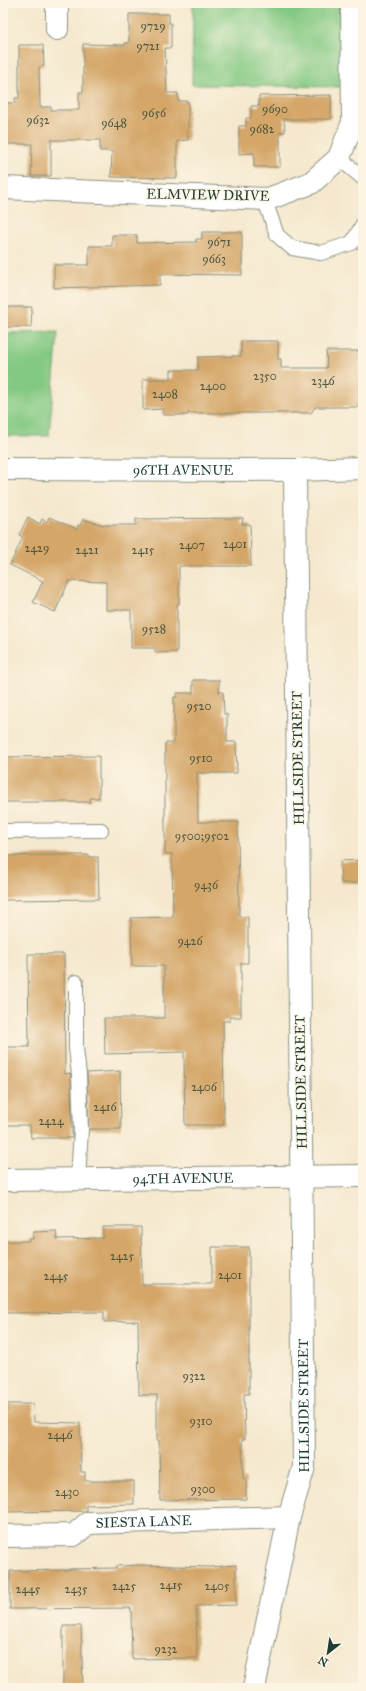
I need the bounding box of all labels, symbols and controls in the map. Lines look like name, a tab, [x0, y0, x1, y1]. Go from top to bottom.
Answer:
house number: 9729	[140, 19, 166, 33]
house number: 9721	[136, 39, 160, 53]
house number: 9690	[262, 102, 288, 116]
house number: 9656	[142, 106, 167, 120]
house number: 9632	[26, 113, 50, 127]
house number: 9648	[101, 116, 127, 130]
house number: 9682	[250, 122, 275, 136]
street label: ELMVIEW DRIVE	[146, 185, 270, 205]
house number: 9671	[207, 235, 231, 249]
house number: 9663	[202, 252, 226, 266]
house number: 2350	[253, 369, 277, 383]
house number: 2346	[311, 374, 336, 388]
house number: 2400	[200, 379, 226, 393]
house number: 2408	[152, 387, 178, 401]
street label: 96TH AVENUE	[133, 461, 233, 478]
house number: 2401	[223, 537, 247, 551]
house number: 2407	[179, 538, 205, 552]
house number: 2429	[25, 541, 49, 555]
house number: 2421	[75, 543, 99, 557]
house number: 2415	[132, 543, 155, 557]
house number: 9528	[142, 622, 166, 636]
street label: HILLSIDE STREET	[288, 691, 308, 825]
house number: 9520	[187, 699, 211, 713]
house number: 9510	[189, 751, 213, 765]
house number: 9500;9502	[175, 829, 229, 843]
house number: 9436	[194, 878, 219, 892]
house number: 9426	[177, 934, 203, 948]
street label: HILLSIDE STREET	[291, 1015, 311, 1149]
house number: 2406	[191, 1080, 218, 1094]
house number: 2416	[93, 1100, 118, 1114]
house number: 2424	[38, 1114, 64, 1128]
street label: 94TH AVENUE	[132, 1169, 234, 1187]
house number: 2425	[110, 1249, 134, 1263]
house number: 2401	[218, 1268, 242, 1282]
house number: 2445	[44, 1269, 69, 1283]
street label: HILLSIDE STREET	[294, 1338, 313, 1473]
house number: 9322	[182, 1369, 206, 1383]
house number: 9310	[190, 1414, 212, 1428]
house number: 2446	[47, 1428, 74, 1442]
house number: 9300	[190, 1482, 216, 1496]
house number: 2430	[55, 1485, 79, 1499]
street label: SIESTA LANE	[95, 1511, 192, 1531]
house number: 2415	[160, 1578, 183, 1592]
house number: 2425	[112, 1579, 136, 1593]
house number: 2405	[204, 1579, 230, 1593]
house number: 2445	[16, 1582, 41, 1596]
house number: 2435	[65, 1582, 88, 1596]
north arrow	[308, 1633, 348, 1673]
house number: 9232	[154, 1642, 178, 1656]
text: N	[315, 1653, 331, 1669]

